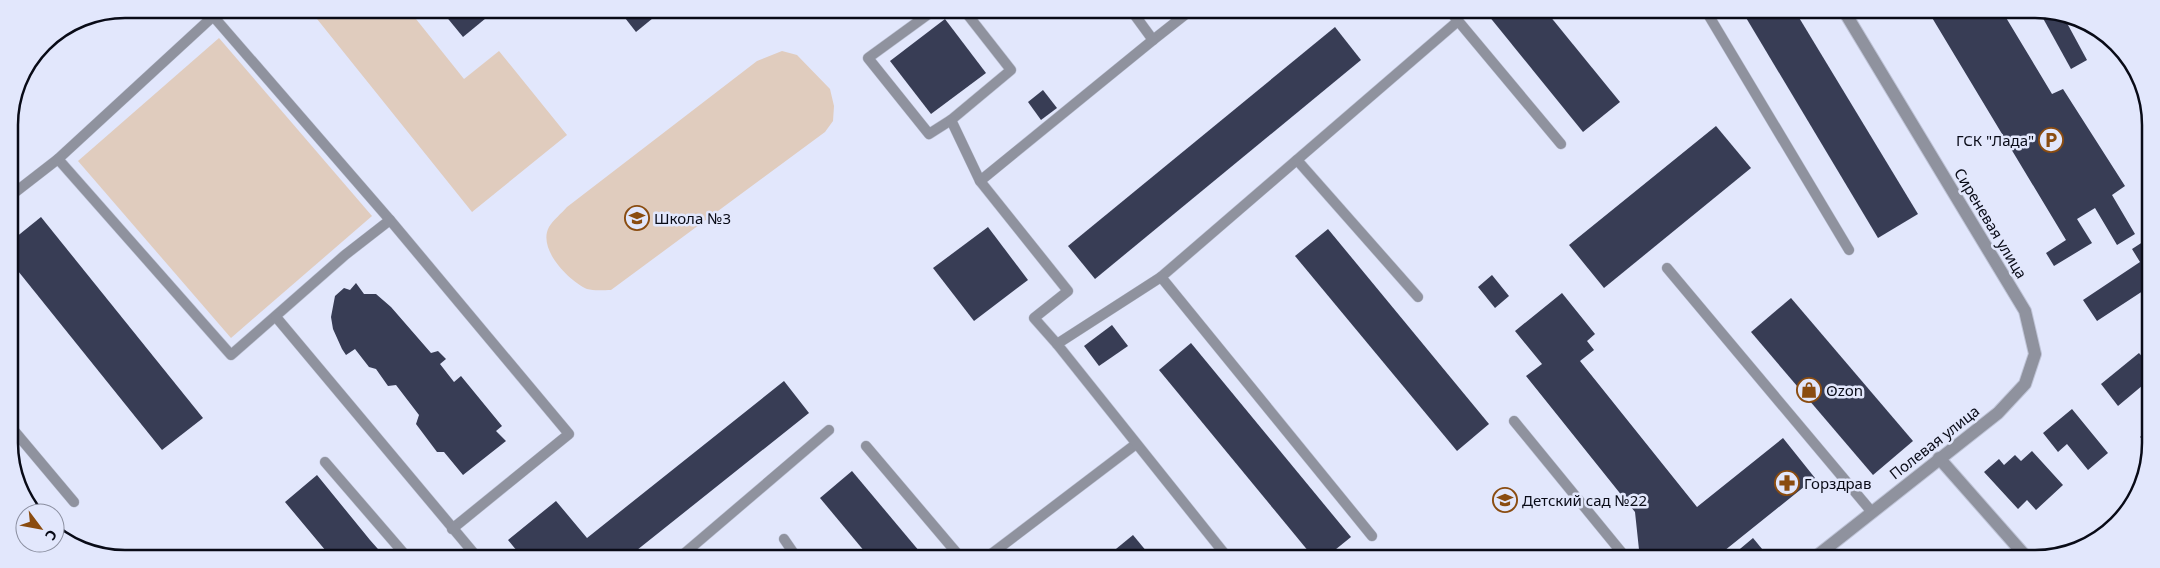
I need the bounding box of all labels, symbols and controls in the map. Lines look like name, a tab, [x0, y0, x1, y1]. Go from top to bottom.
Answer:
parking icon: ГСК "Лада"	[2038, 127, 2064, 153]
place label: ГСК "Лада"	[1956, 130, 2034, 150]
street label: Сиреневая улица	[1950, 164, 2032, 282]
school or university icon: Школа №3	[624, 205, 650, 231]
place label: Школа №3	[654, 208, 731, 228]
shop icon: Ozon	[1796, 377, 1822, 403]
place label: Ozon	[1826, 380, 1863, 400]
street label: Полевая улица	[1885, 401, 1983, 483]
pharmacy icon: Горздрав	[1774, 470, 1800, 496]
place label: Горздрав	[1804, 473, 1871, 493]
school or university icon: Детский сад №22	[1492, 487, 1518, 513]
place label: Детский сад №22	[1522, 490, 1647, 510]
north arrow	[15, 503, 65, 553]
text: С	[41, 526, 62, 544]

